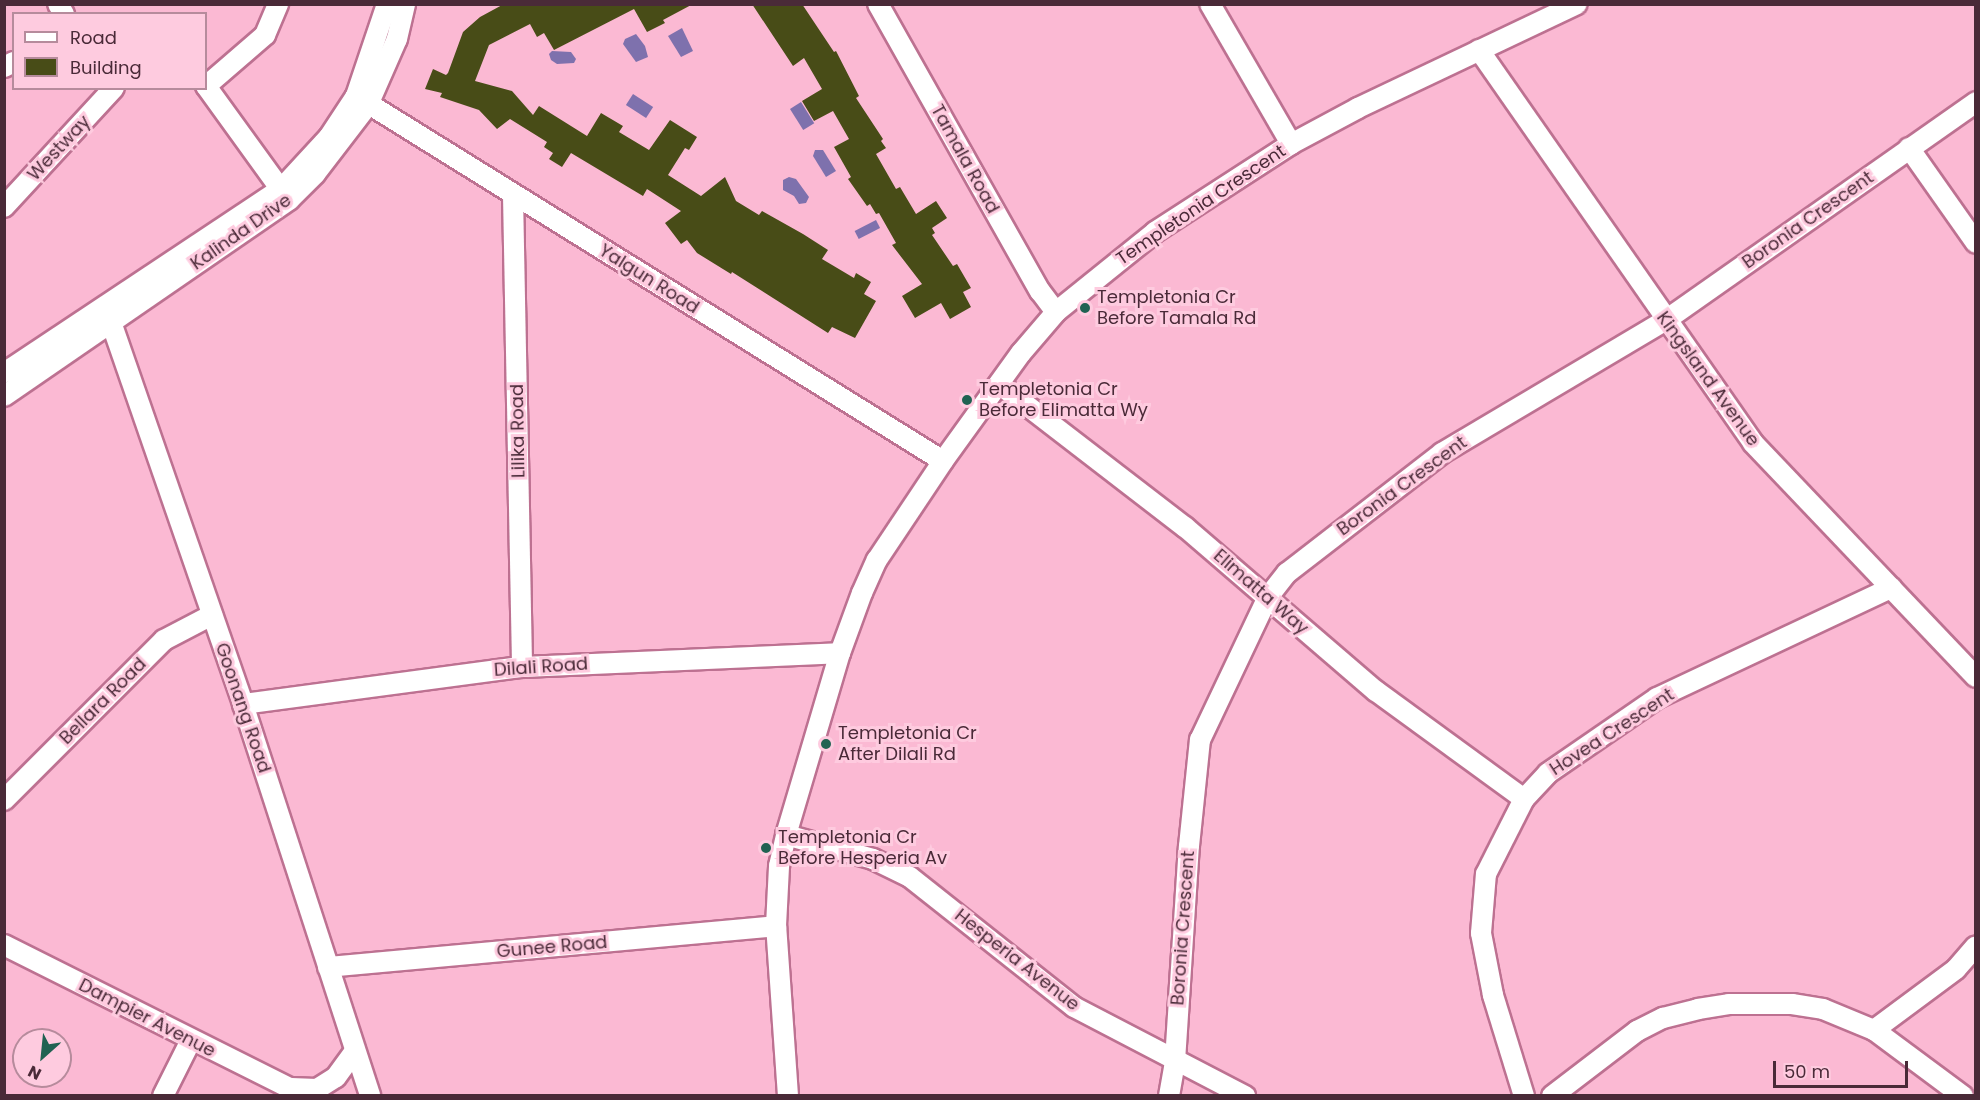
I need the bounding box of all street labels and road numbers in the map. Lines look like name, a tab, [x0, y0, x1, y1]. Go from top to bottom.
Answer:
street label: Tamala Road	[926, 101, 1004, 217]
street label: Westway	[23, 111, 95, 185]
street label: Templetonia Crescent	[1112, 140, 1290, 270]
street label: Boronia Crescent	[1738, 167, 1878, 273]
street label: Kalinda Drive	[187, 189, 295, 275]
street label: Yalgun Road	[595, 240, 703, 318]
street label: Kingsland Avenue	[1652, 308, 1764, 450]
street label: Lilika Road	[506, 384, 530, 478]
street label: Boronia Crescent	[1333, 432, 1471, 540]
street label: Elimatta Way	[1209, 545, 1313, 639]
street label: Goonang Road	[211, 640, 275, 776]
street label: Bellara Road	[55, 653, 151, 749]
street label: Dilali Road	[493, 653, 589, 681]
street label: Hovea Crescent	[1546, 684, 1678, 780]
street label: Boronia Crescent	[1167, 850, 1199, 1006]
street label: Hesperia Avenue	[950, 905, 1084, 1015]
street label: Gunee Road	[496, 931, 608, 963]
street label: Dampier Avenue	[75, 974, 219, 1062]

